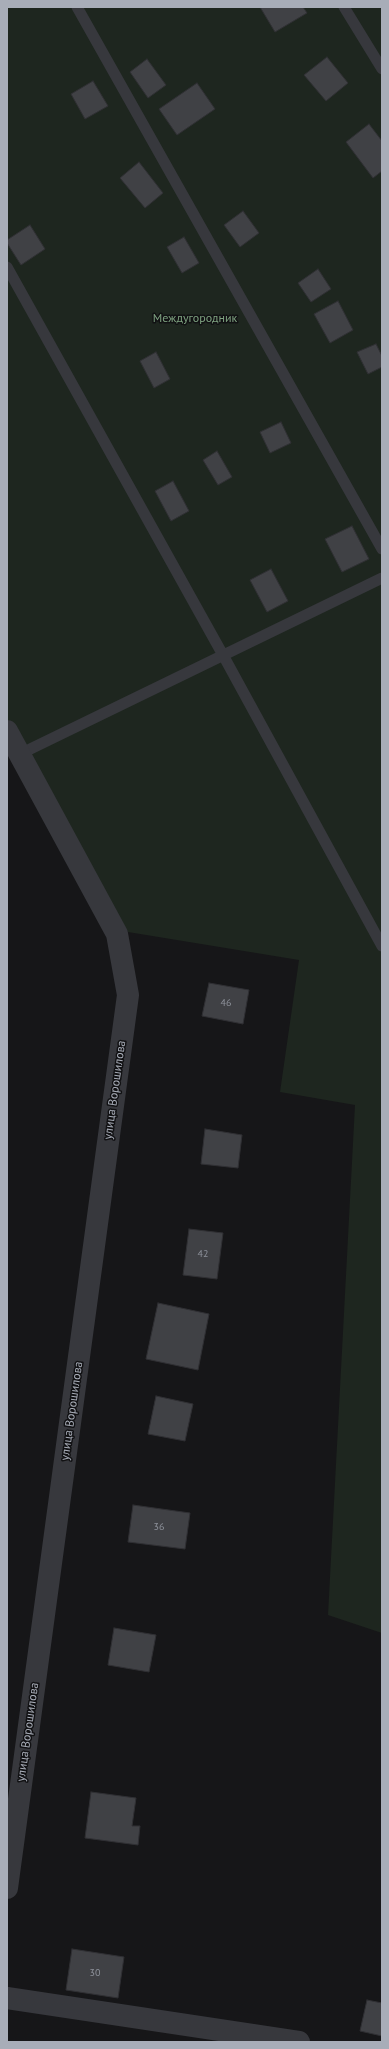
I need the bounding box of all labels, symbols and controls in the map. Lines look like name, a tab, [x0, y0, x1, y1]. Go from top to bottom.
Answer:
park label: Междугородник	[153, 312, 237, 326]
house number: 46	[221, 997, 231, 1009]
street label: улица Ворошилова	[101, 1040, 129, 1140]
house number: 42	[198, 1248, 208, 1260]
street label: улица Ворошилова	[58, 1361, 86, 1461]
house number: 36	[154, 1521, 164, 1533]
street label: улица Ворошилова	[14, 1682, 42, 1782]
house number: 30	[90, 1967, 100, 1979]

